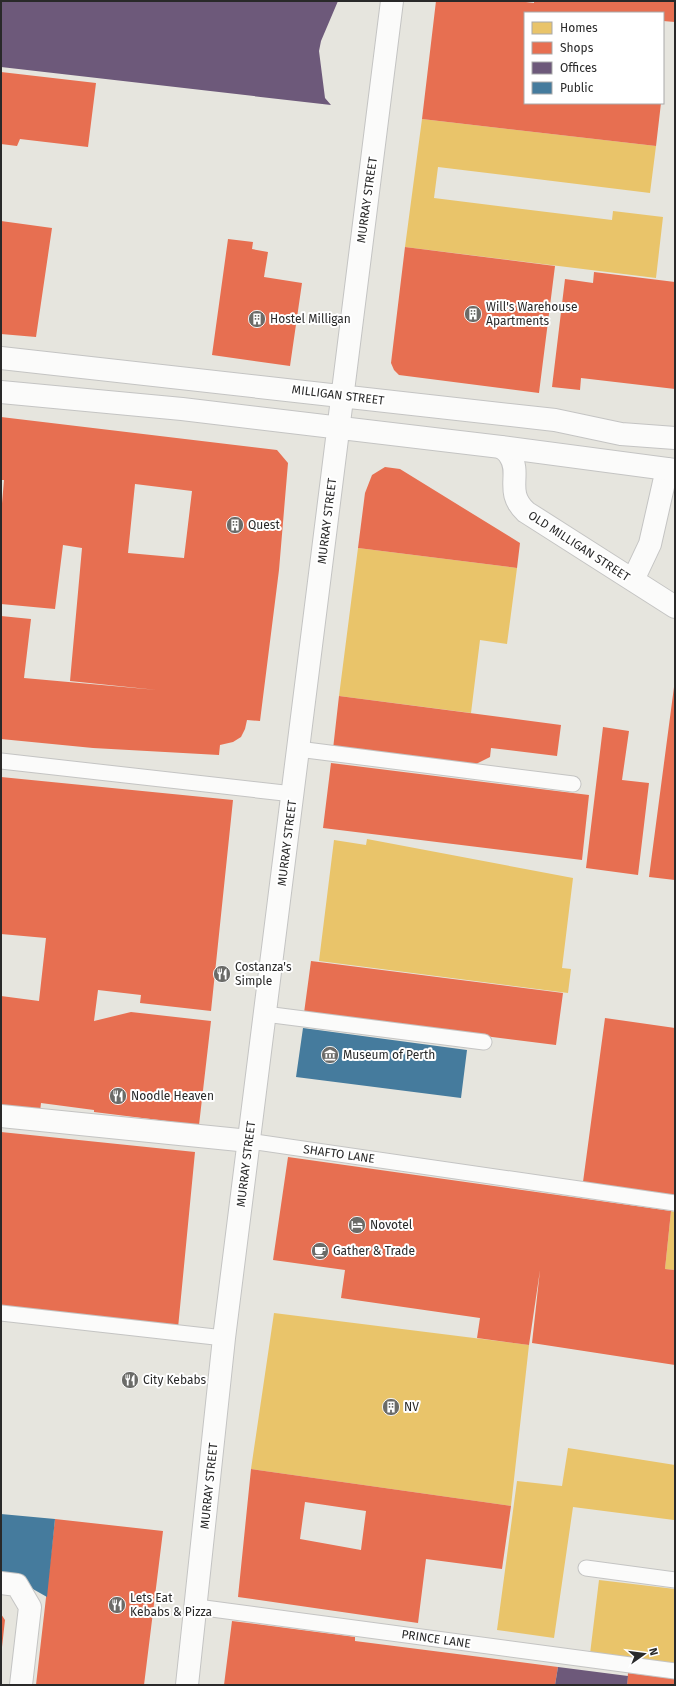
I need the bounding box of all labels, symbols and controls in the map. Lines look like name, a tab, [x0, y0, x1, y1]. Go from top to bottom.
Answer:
legend	[524, 12, 664, 104]
text: Homes	[560, 21, 598, 35]
text: Shops	[560, 41, 594, 55]
text: Offices	[560, 61, 597, 75]
text: Public	[560, 81, 594, 95]
street label: MURRAY STREET	[354, 155, 380, 244]
place label: Will's Warehouse Apartments	[486, 300, 578, 328]
building icon: Will's Warehouse Apartments	[463, 304, 483, 324]
building icon: Hostel Milligan	[247, 309, 267, 329]
place label: Hostel Milligan	[270, 312, 351, 326]
street label: MILLIGAN STREET	[291, 382, 386, 408]
street label: MURRAY STREET	[315, 476, 339, 565]
street label: OLD MILLIGAN STREET	[526, 508, 633, 584]
building icon: Quest	[225, 515, 245, 535]
place label: Quest	[248, 518, 280, 532]
street label: MURRAY STREET	[275, 798, 299, 887]
place label: Costanza's Simple	[235, 960, 292, 988]
restaurant icon: Costanza's Simple	[212, 964, 232, 984]
museum icon: Museum of Perth	[320, 1045, 340, 1065]
place label: Museum of Perth	[343, 1048, 435, 1062]
restaurant icon: Noodle Heaven	[108, 1086, 128, 1106]
place label: Noodle Heaven	[131, 1089, 214, 1103]
street label: MURRAY STREET	[234, 1119, 258, 1208]
street label: SHAFTO LANE	[302, 1142, 376, 1166]
hotel icon: Novotel	[347, 1215, 367, 1235]
place label: Novotel	[370, 1218, 413, 1232]
cafe icon: Gather & Trade	[310, 1241, 330, 1261]
place label: Gather & Trade	[333, 1244, 415, 1258]
restaurant icon: City Kebabs	[120, 1370, 140, 1390]
place label: City Kebabs	[143, 1373, 207, 1387]
building icon: NV	[381, 1397, 401, 1417]
place label: NV	[404, 1400, 419, 1414]
street label: MURRAY STREET	[198, 1441, 221, 1530]
place label: Lets Eat Kebabs & Pizza	[130, 1591, 212, 1619]
restaurant icon: Lets Eat Kebabs & Pizza	[107, 1595, 127, 1615]
street label: PRINCE LANE	[400, 1627, 472, 1651]
north arrow	[624, 1634, 664, 1674]
text: N	[646, 1647, 660, 1657]

